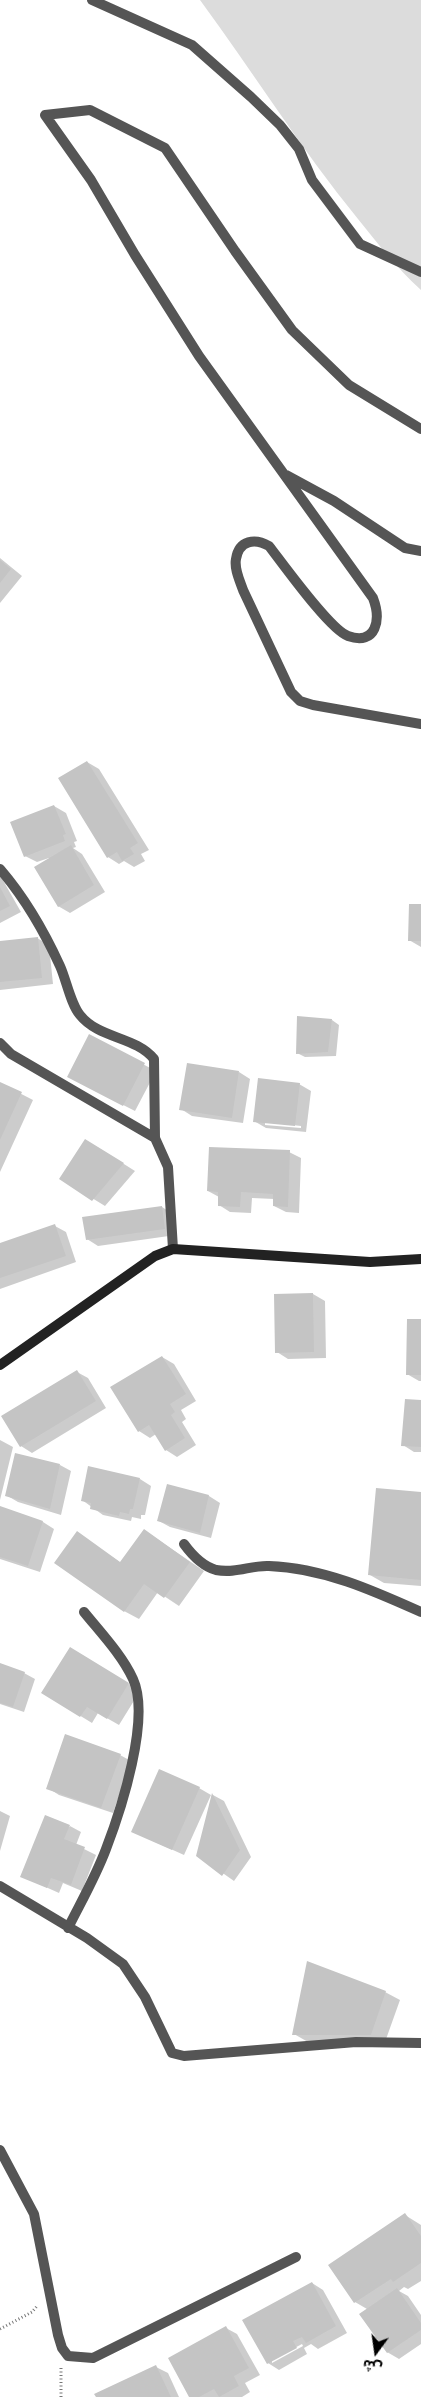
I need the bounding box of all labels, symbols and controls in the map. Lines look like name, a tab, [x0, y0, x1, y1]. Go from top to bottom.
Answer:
north arrow	[351, 2327, 401, 2377]
text: ش	[361, 2356, 384, 2379]

